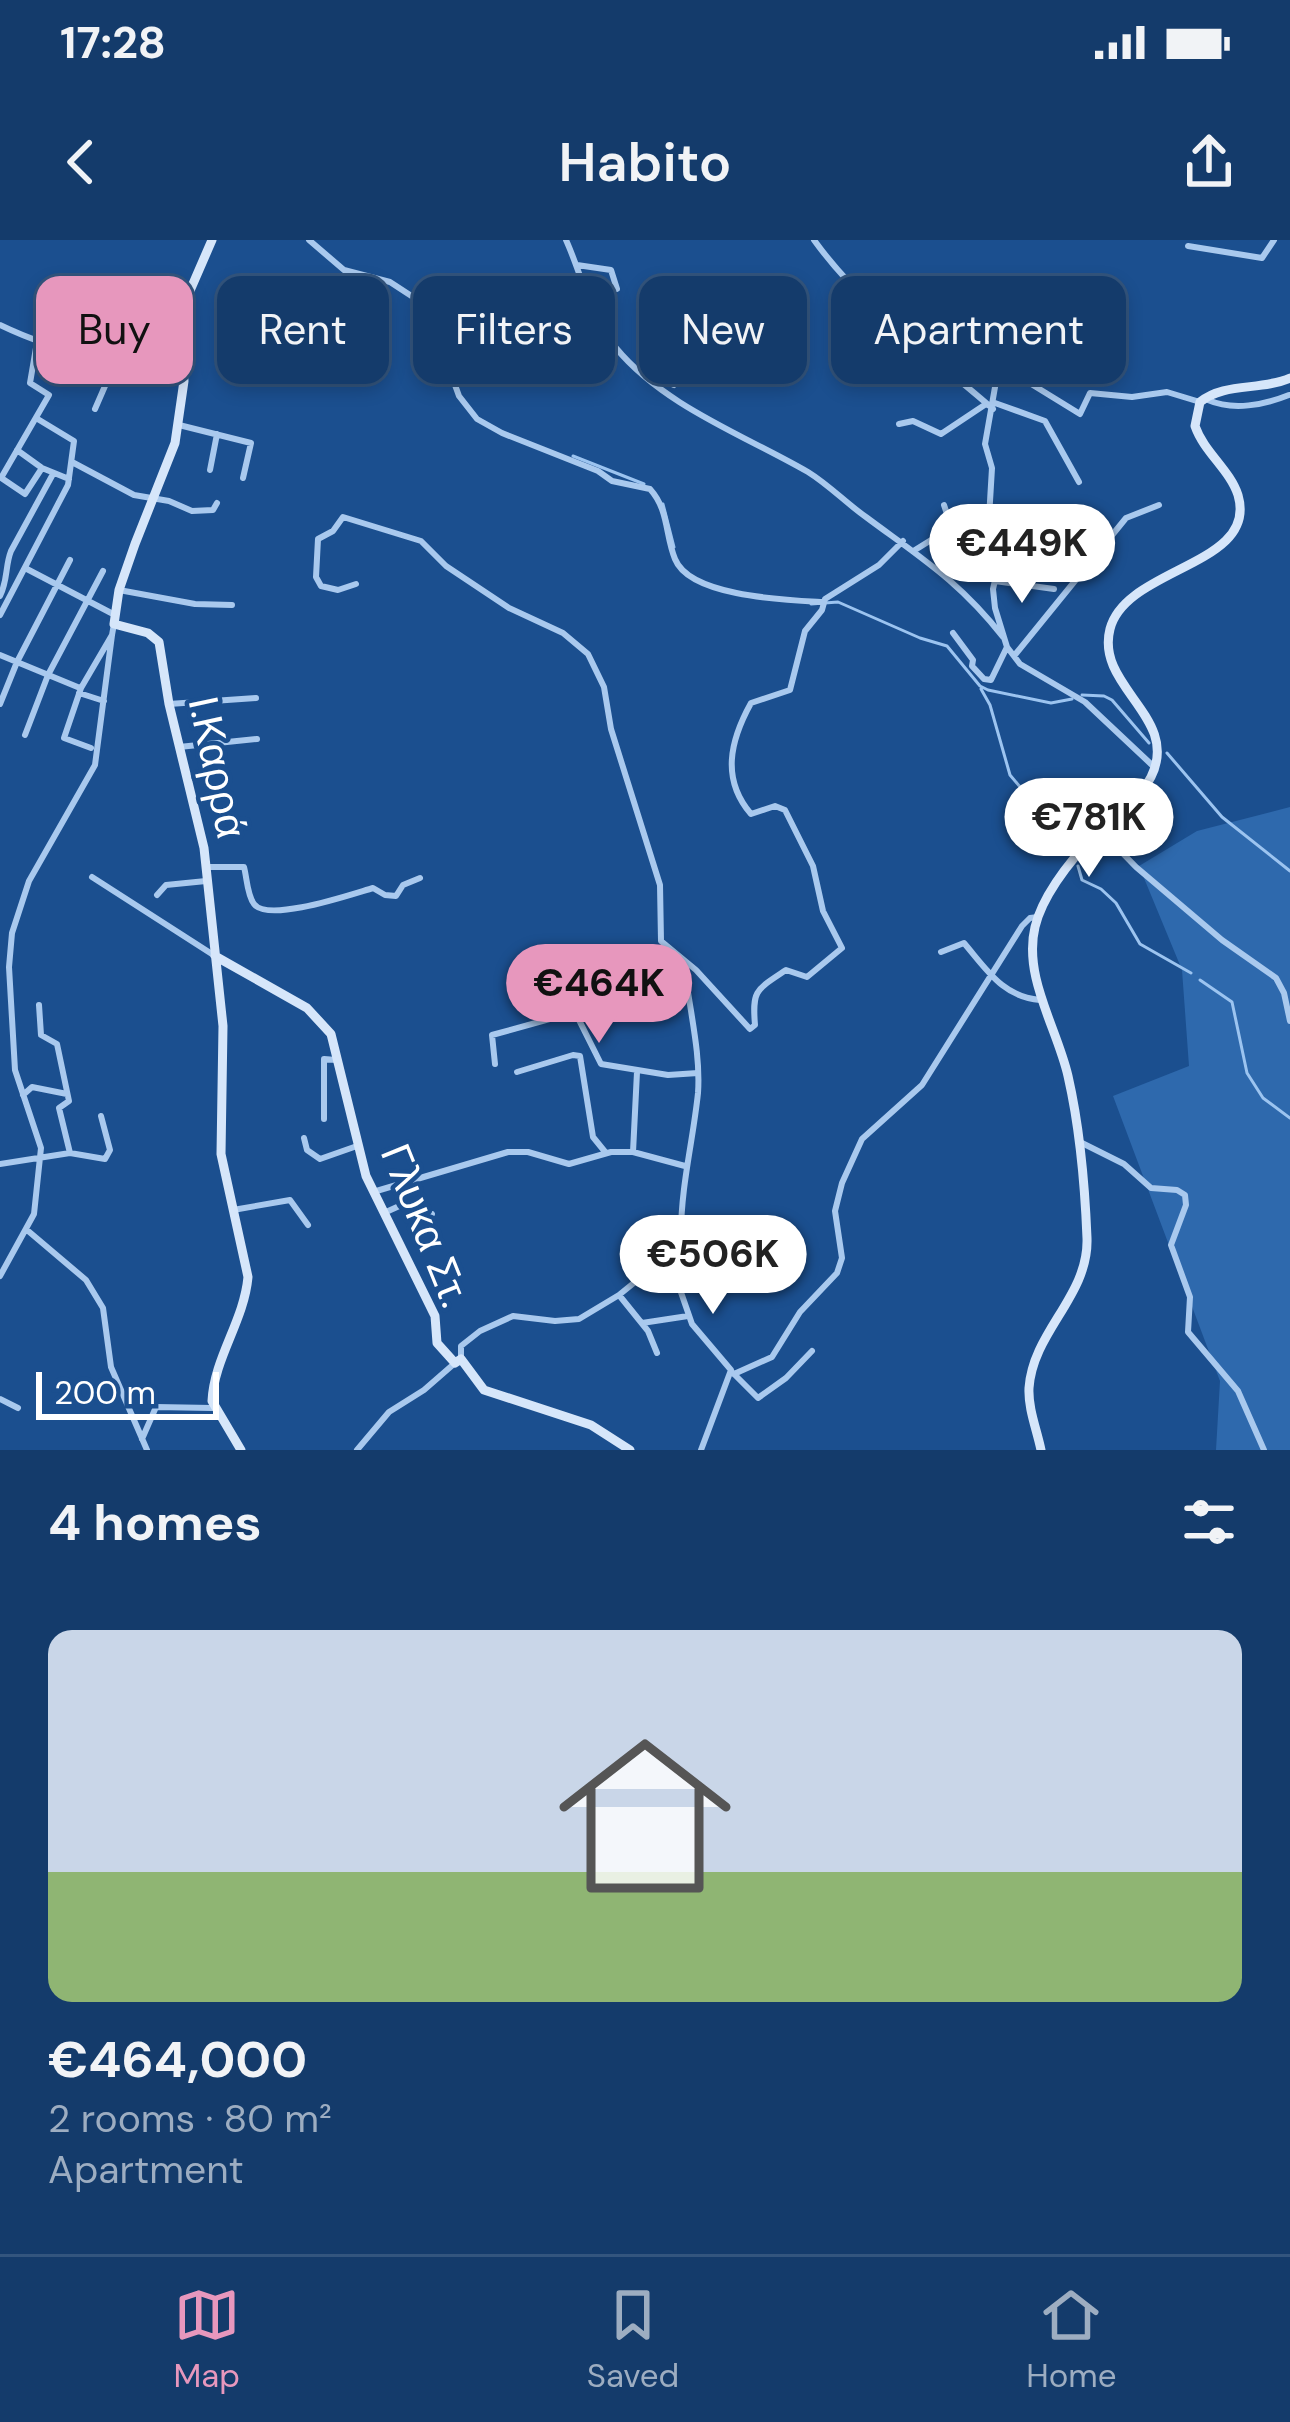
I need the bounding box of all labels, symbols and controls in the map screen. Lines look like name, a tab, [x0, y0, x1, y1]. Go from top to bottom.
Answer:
text: 17:28	[60, 13, 166, 72]
text: Habito	[559, 127, 731, 198]
icon: back	[48, 129, 114, 195]
icon: share	[1176, 129, 1242, 195]
chip: Buy	[36, 276, 193, 384]
chip: Rent	[217, 276, 389, 384]
chip: Filters	[413, 276, 615, 384]
chip: New	[639, 276, 807, 384]
chip: Apartment	[831, 276, 1126, 384]
pin: €449K	[938, 504, 1106, 606]
text: €449K	[956, 517, 1088, 568]
street label: Ι.Καρρά	[176, 691, 259, 843]
pin: €781K	[1005, 778, 1173, 880]
text: €781K	[1031, 791, 1147, 842]
pin: €464K	[515, 944, 683, 1046]
text: €464K	[533, 957, 665, 1008]
street label: Γλυκα Στ.	[368, 1136, 483, 1315]
pin: €506K	[629, 1215, 797, 1317]
text: €506K	[647, 1228, 779, 1279]
scale bar	[36, 1366, 219, 1419]
text: 200 m	[54, 1371, 156, 1414]
text: 4 homes	[48, 1489, 262, 1556]
icon: filters	[1176, 1489, 1242, 1555]
icon: home	[537, 1708, 753, 1924]
text: €464,000	[48, 2026, 307, 2093]
text: 2 rooms · 80 m²	[48, 2093, 332, 2144]
text: Apartment	[48, 2144, 244, 2195]
tab: Map	[173, 2282, 240, 2397]
tab: Saved	[587, 2282, 679, 2397]
tab: Home	[1026, 2282, 1117, 2397]

